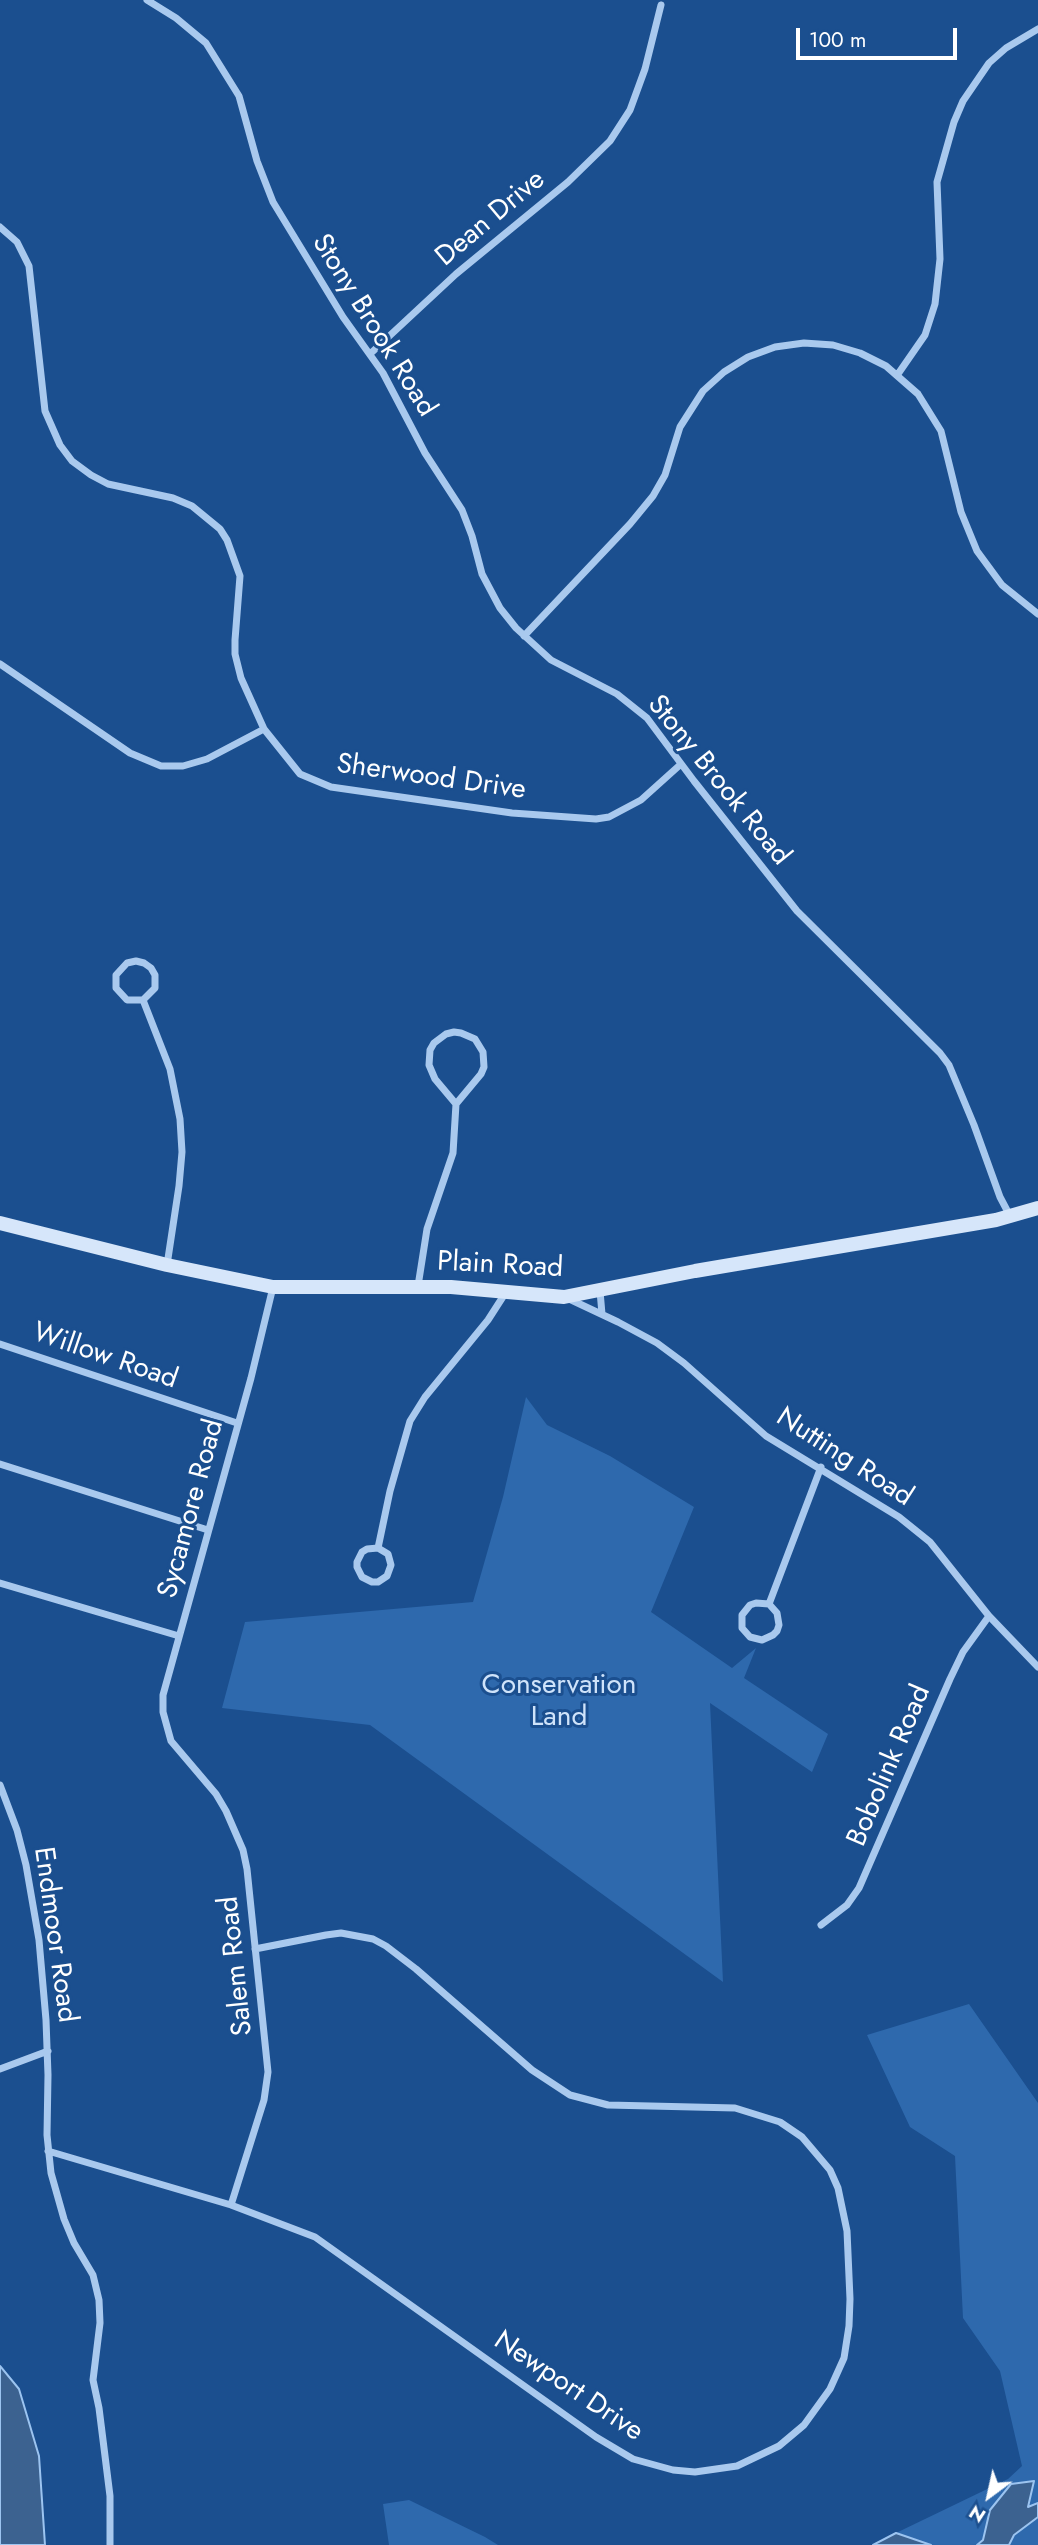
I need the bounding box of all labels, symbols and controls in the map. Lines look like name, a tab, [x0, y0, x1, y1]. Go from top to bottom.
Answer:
scale bar	[800, 14, 961, 58]
text: 100 m	[809, 25, 866, 55]
street label: Dean Drive	[430, 164, 552, 274]
street label: Stony Brook Road	[303, 228, 443, 424]
street label: Stony Brook Road	[639, 689, 797, 873]
street label: Sherwood Drive	[334, 748, 528, 808]
street label: Plain Road	[436, 1246, 564, 1286]
street label: Willow Road	[28, 1317, 182, 1397]
street label: Nutting Road	[769, 1401, 919, 1515]
street label: Sycamore Road	[152, 1416, 232, 1602]
park label: Conservation Land	[481, 1669, 637, 1735]
street label: Bobolink Road	[841, 1680, 939, 1852]
street label: Endmoor Road	[25, 1845, 83, 2025]
street label: Salem Road	[213, 1894, 261, 2038]
street label: Newport Drive	[487, 2325, 649, 2449]
north arrow	[954, 2461, 1024, 2531]
text: N	[964, 2499, 991, 2529]

